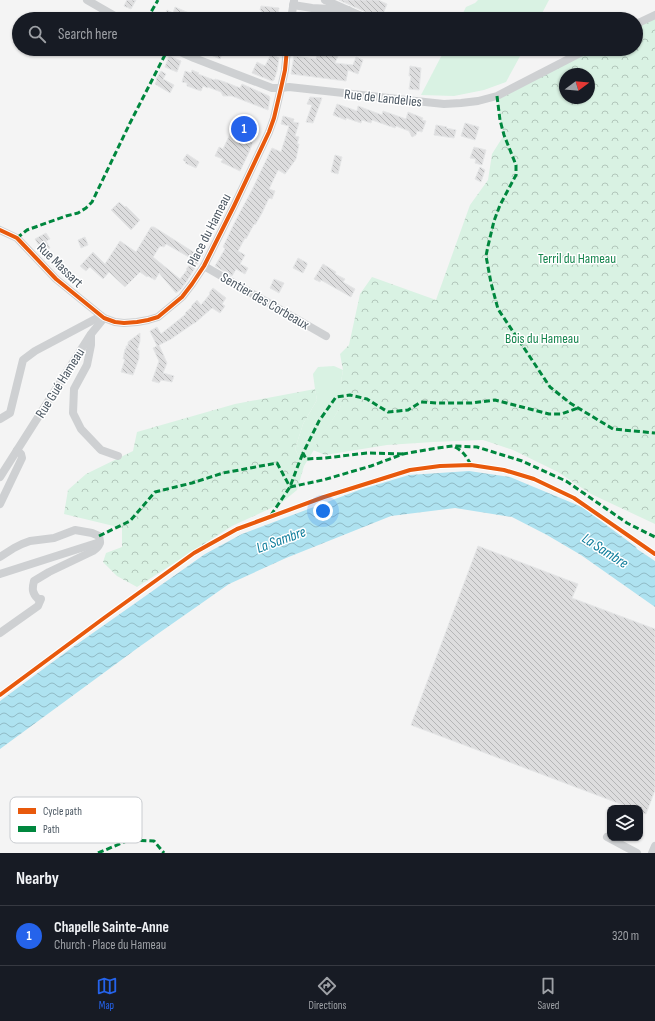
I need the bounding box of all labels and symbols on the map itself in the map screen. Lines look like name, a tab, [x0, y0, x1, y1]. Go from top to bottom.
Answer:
north arrow	[559, 68, 595, 104]
street label: Rue de Landelies	[343, 85, 423, 111]
pin: 1	[231, 114, 257, 144]
street label: Place du Hameau	[183, 191, 235, 269]
street label: Rue Massart	[33, 239, 87, 291]
park label: Terril du Hameau	[538, 250, 616, 267]
street label: Sentier des Corbeaux	[218, 269, 313, 334]
park label: Bois du Hameau	[505, 330, 579, 347]
street label: Rue Gué Hameau	[32, 345, 88, 421]
your location	[313, 501, 333, 521]
water label: La Sambre	[254, 522, 309, 558]
water label: La Sambre	[578, 529, 632, 573]
legend	[10, 797, 142, 843]
text: Cycle path	[43, 805, 82, 818]
text: Path	[43, 823, 60, 836]

